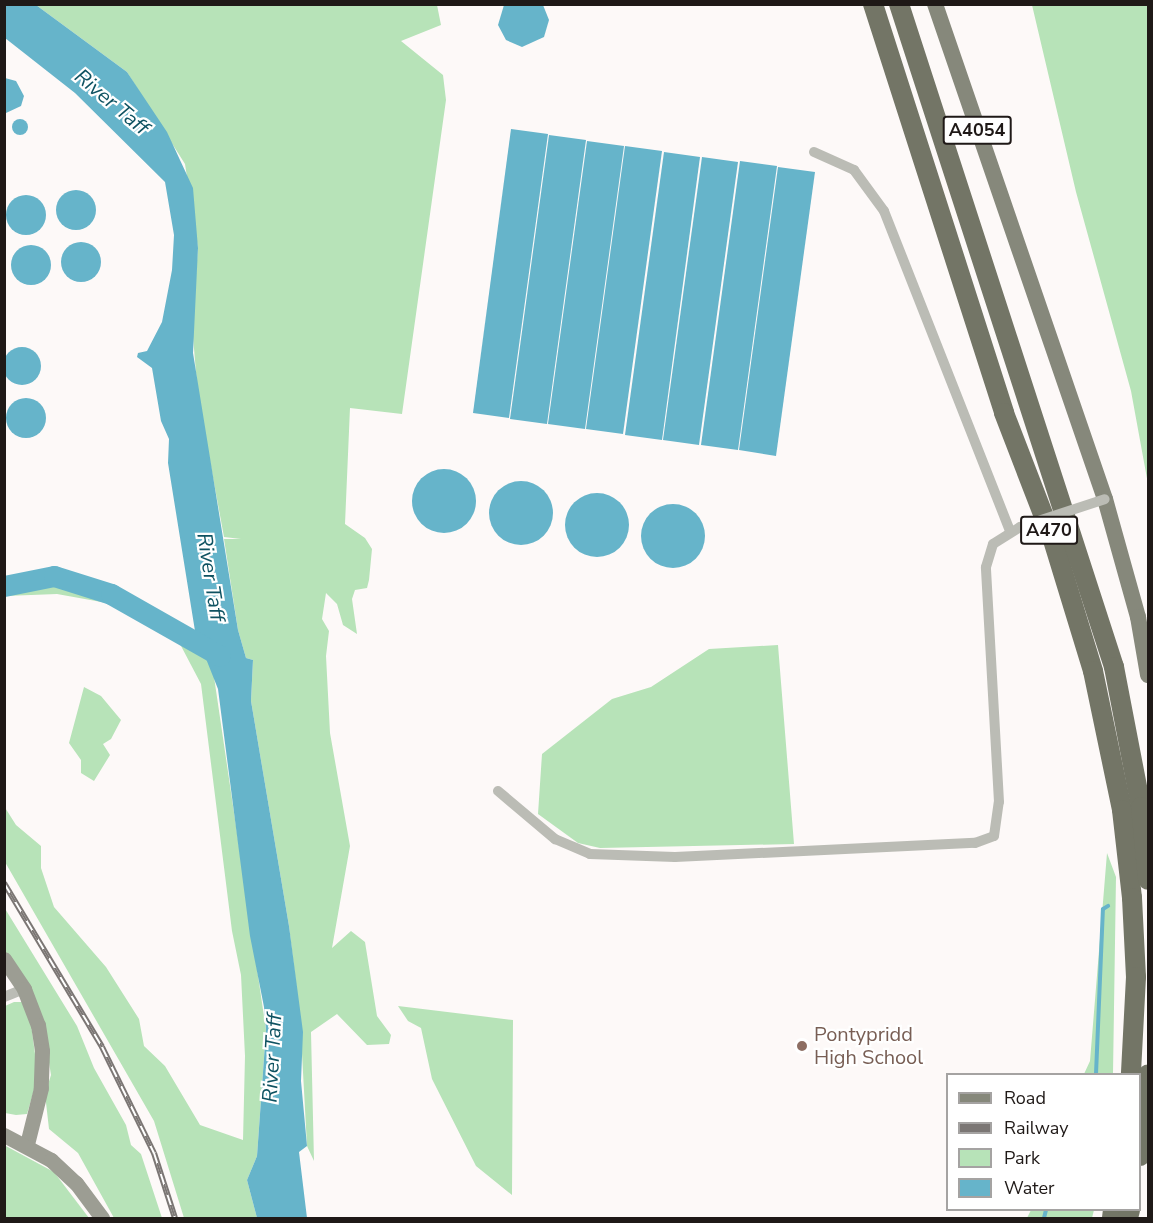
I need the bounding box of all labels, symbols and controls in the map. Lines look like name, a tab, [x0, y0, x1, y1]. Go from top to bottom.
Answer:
water label: River Taff	[70, 64, 154, 140]
road number: A4054	[942, 115, 1012, 145]
road number: A470	[1019, 515, 1079, 545]
water label: River Taff	[192, 531, 230, 623]
water label: River Taff	[257, 1013, 287, 1103]
place label: Pontypridd High School	[814, 1022, 923, 1069]
marker: Pontypridd High School	[795, 1039, 809, 1053]
legend	[946, 1073, 1141, 1211]
text: Road	[1004, 1086, 1046, 1110]
text: Railway	[1004, 1116, 1069, 1140]
text: Park	[1004, 1146, 1040, 1170]
text: Water	[1004, 1176, 1055, 1200]

